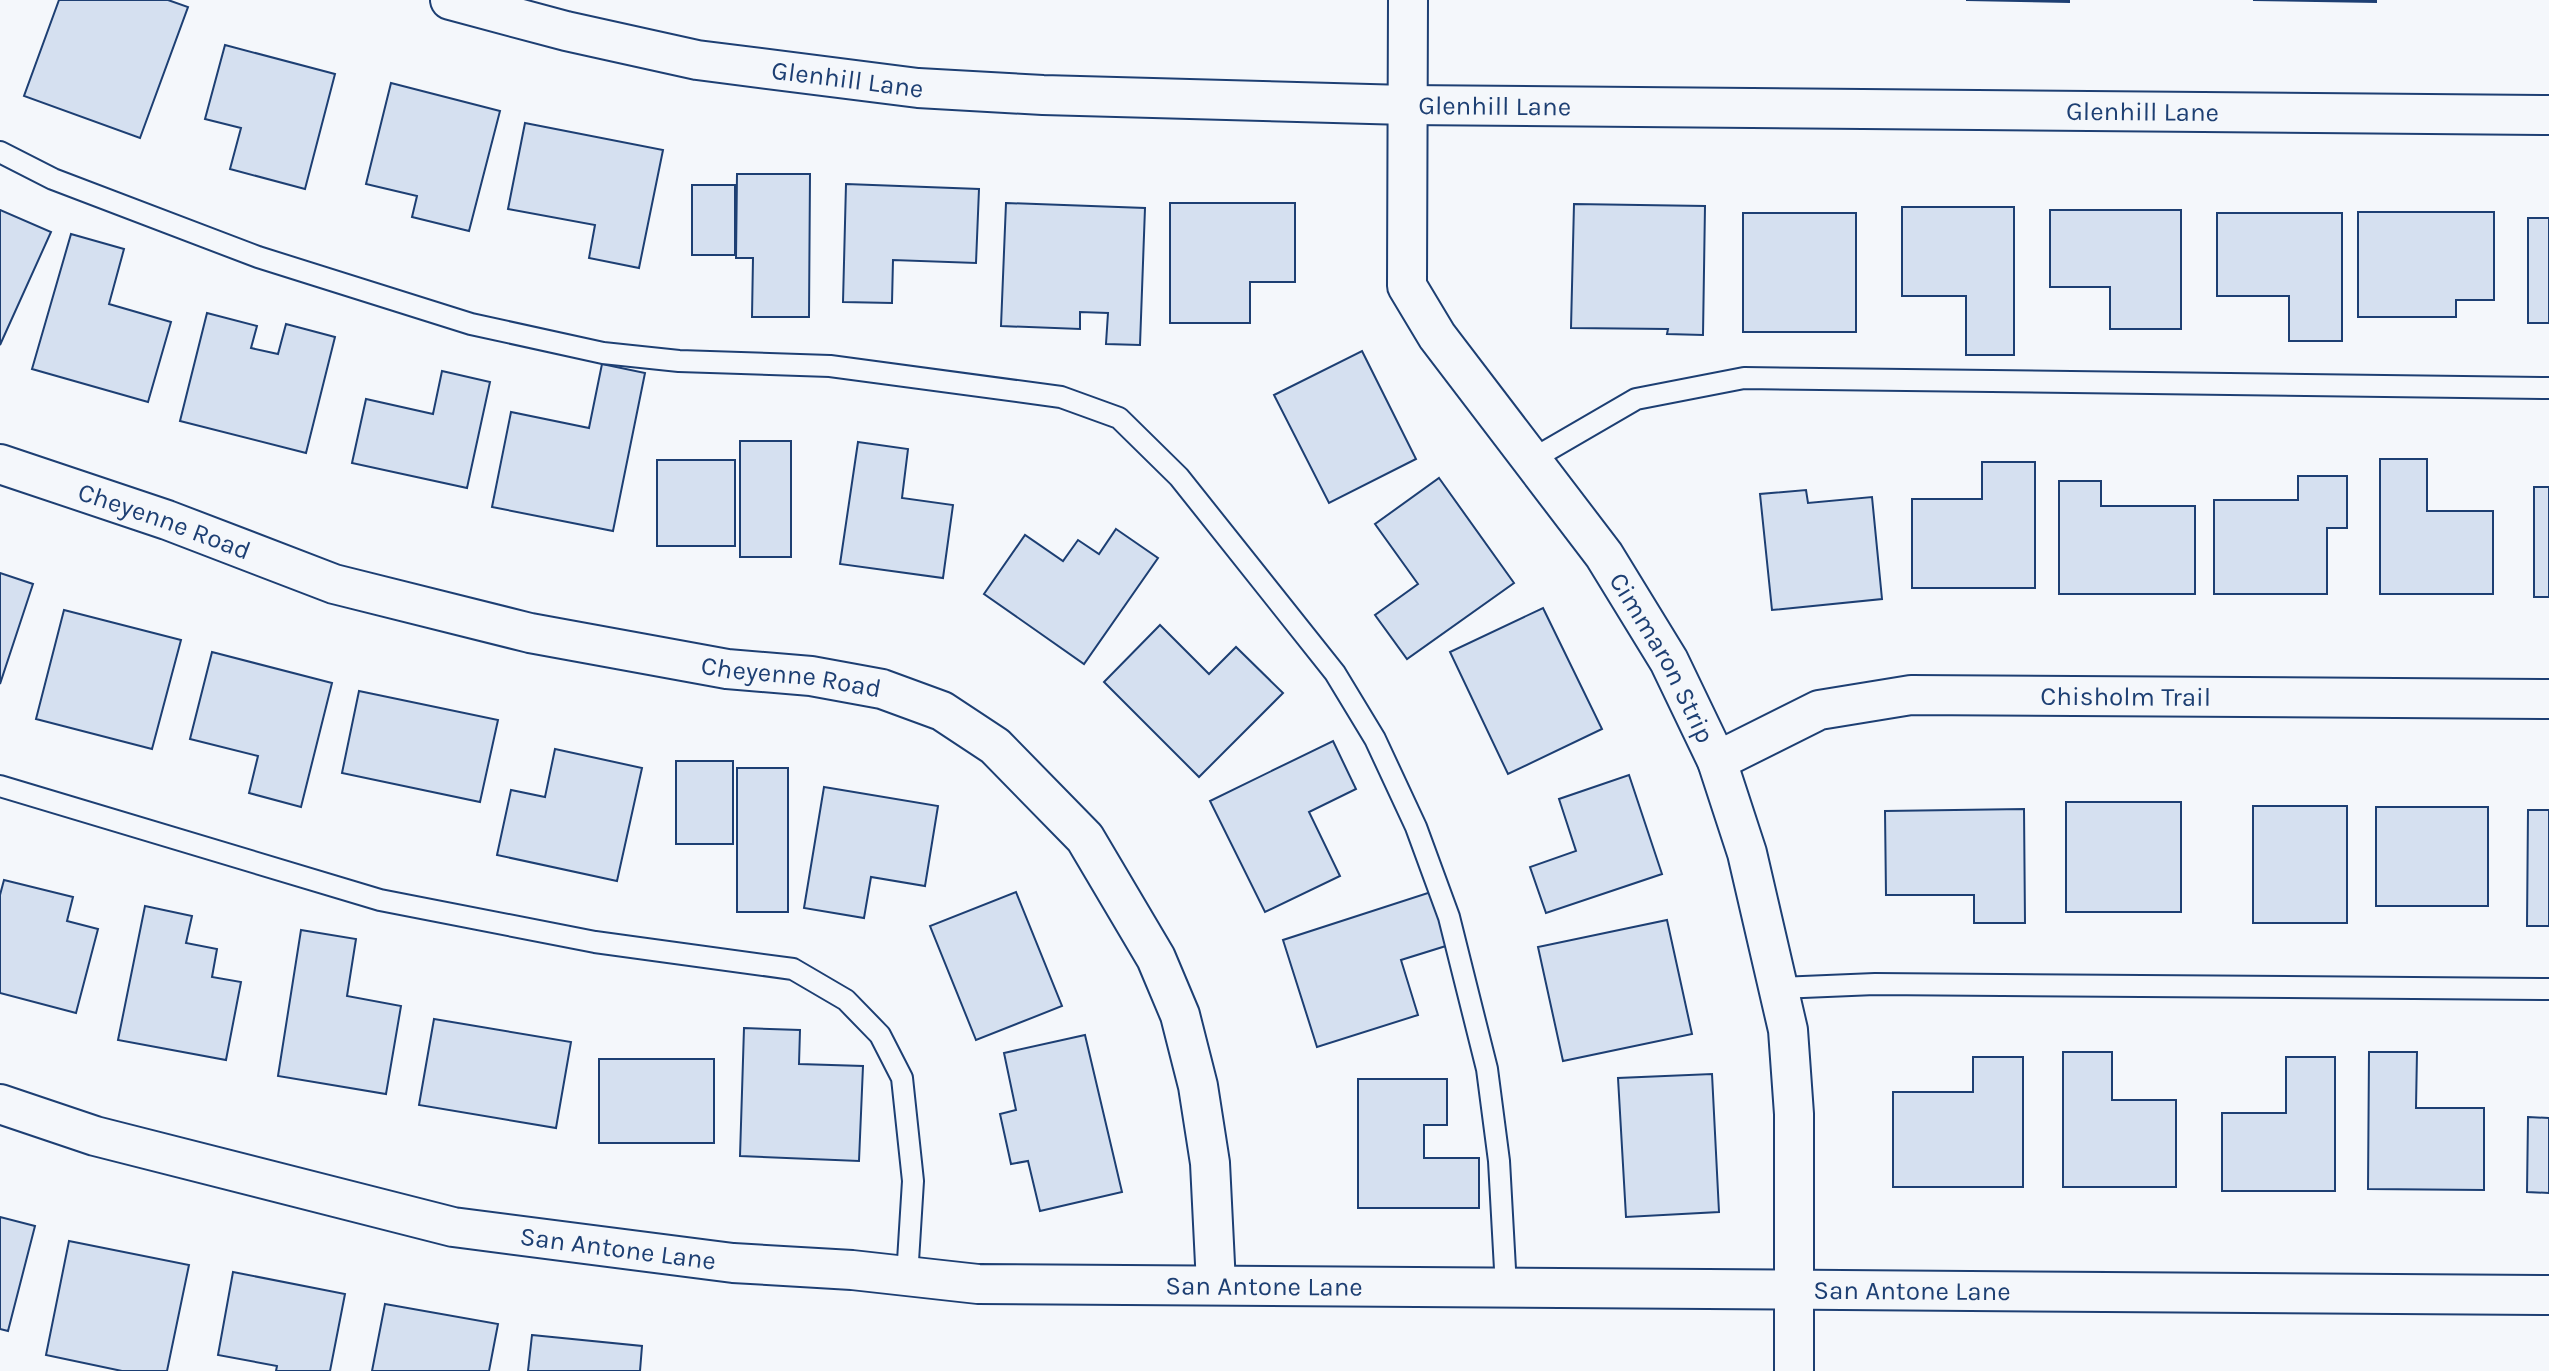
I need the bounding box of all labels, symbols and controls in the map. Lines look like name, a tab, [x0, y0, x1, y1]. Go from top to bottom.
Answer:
street label: Glenhill Lane	[770, 55, 925, 105]
street label: Glenhill Lane	[1418, 90, 1571, 122]
street label: Glenhill Lane	[2066, 96, 2219, 128]
street label: Cheyenne Road	[74, 476, 255, 567]
street label: Cimmaron Strip	[1603, 567, 1721, 748]
street label: Cheyenne Road	[699, 650, 884, 705]
street label: Chisholm Trail	[2040, 681, 2211, 713]
street label: San Antone Lane	[518, 1221, 718, 1277]
street label: San Antone Lane	[1165, 1270, 1363, 1303]
street label: San Antone Lane	[1813, 1275, 2011, 1307]

